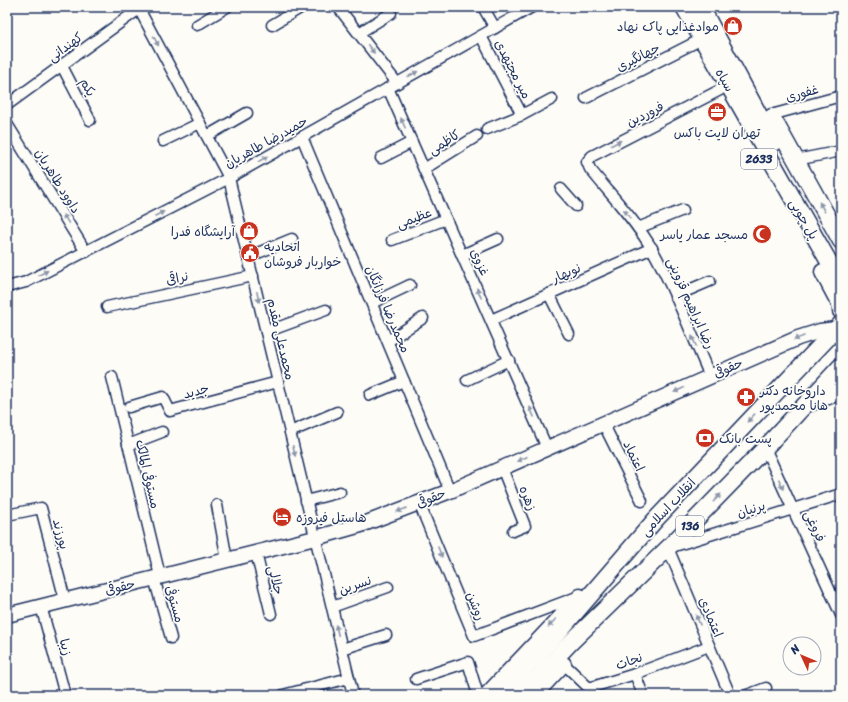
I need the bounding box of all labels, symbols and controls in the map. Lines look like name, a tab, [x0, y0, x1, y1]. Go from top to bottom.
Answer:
place label: موادغذایی پاک نهاد	[617, 15, 719, 38]
shop icon: موادغذایی پاک نهاد	[722, 15, 744, 37]
street label: کهندانی	[42, 26, 88, 68]
street label: میر مجتهدی	[488, 35, 538, 103]
one-way arrow	[153, 36, 159, 47]
street label: جهانگیری	[612, 36, 664, 78]
one-way arrow	[367, 43, 375, 54]
street label: سپاه	[709, 64, 741, 96]
one-way arrow	[407, 71, 419, 78]
street label: یکم	[74, 73, 102, 101]
street label: غفوری	[783, 78, 821, 108]
street label: فروردین	[622, 95, 668, 133]
office icon: تهران لایت باکس	[706, 101, 728, 123]
street label: حمیدرضا طاهریان	[220, 109, 312, 174]
one-way arrow	[400, 116, 406, 128]
place label: تهران لایت باکس	[674, 121, 761, 144]
street label: کاظمی	[423, 123, 465, 161]
one-way arrow	[610, 140, 622, 146]
street label: داوود طاهریان	[29, 144, 87, 218]
road number: 2633	[741, 149, 777, 169]
one-way arrow	[257, 155, 269, 162]
street label: پل چوبی	[783, 194, 825, 244]
street label: عظیمی	[393, 201, 435, 235]
one-way arrow	[819, 201, 826, 213]
one-way arrow	[622, 209, 631, 220]
one-way arrow	[153, 211, 165, 217]
one-way arrow	[62, 213, 69, 224]
place label: آرایشگاه فدرا	[171, 220, 236, 243]
shop icon: آرایشگاه فدرا	[238, 220, 260, 242]
place label: مسجد عمار یاسر	[659, 223, 748, 246]
mosque icon: مسجد عمار یاسر	[751, 223, 773, 245]
place label: اتحادیه خواربار فروشان	[264, 235, 342, 273]
public building icon: اتحادیه خواربار فروشان	[239, 242, 261, 264]
street label: غزوی	[464, 244, 496, 280]
street label: رضا ابراهیم قزوینی	[660, 253, 722, 353]
street label: نوبهار	[547, 256, 584, 290]
street label: محمدرضا فرزانگان	[359, 261, 417, 357]
street label: نراقی	[164, 264, 190, 292]
one-way arrow	[38, 270, 49, 276]
one-way arrow	[476, 287, 482, 298]
one-way arrow	[255, 291, 261, 304]
street label: محمدعلی مقدم	[260, 296, 302, 382]
one-way arrow	[691, 335, 697, 346]
one-way arrow	[792, 335, 804, 341]
street label: حقوقی	[709, 351, 747, 385]
street label: جدید	[180, 376, 212, 406]
place label: داروخانه دکتر هانا محمدپور	[759, 379, 828, 417]
pharmacy icon: داروخانه دکتر هانا محمدپور	[735, 386, 757, 408]
one-way arrow	[673, 387, 685, 393]
one-way arrow	[528, 405, 534, 417]
one-way arrow	[746, 413, 756, 423]
bank icon: پست بانک	[694, 427, 716, 449]
place label: پست بانک	[719, 427, 772, 450]
street label: مستوفی المالک	[129, 437, 167, 511]
street label: اعتماد	[617, 437, 651, 475]
one-way arrow	[292, 445, 298, 457]
one-way arrow	[516, 456, 527, 462]
street label: انقلاب اسلامی	[635, 472, 701, 542]
one-way arrow	[778, 478, 784, 490]
street label: حقوقی	[413, 482, 450, 514]
street label: زهره	[513, 482, 543, 514]
one-way arrow	[712, 493, 722, 503]
street label: پرنیان	[734, 494, 768, 524]
hotel icon: هاستل فیروزه	[271, 506, 293, 528]
place label: هاستل فیروزه	[296, 506, 367, 529]
street label: فروغی	[798, 506, 832, 546]
one-way arrow	[396, 507, 408, 513]
street label: پورزند	[46, 516, 76, 552]
road number: 136	[676, 516, 704, 536]
one-way arrow	[436, 546, 443, 558]
street label: جلالی	[261, 563, 291, 597]
street label: نسرین	[336, 569, 374, 601]
street label: حقوقی	[102, 572, 138, 602]
street label: مستوفی	[159, 583, 191, 625]
street label: روشن	[460, 588, 492, 624]
street label: اعتمادی	[692, 593, 730, 641]
one-way arrow	[695, 615, 701, 626]
one-way arrow	[547, 618, 557, 628]
one-way arrow	[334, 624, 340, 636]
street label: زیبا	[53, 636, 79, 658]
north arrow	[782, 636, 822, 676]
text: N	[785, 640, 805, 659]
street label: نجات	[612, 646, 646, 676]

